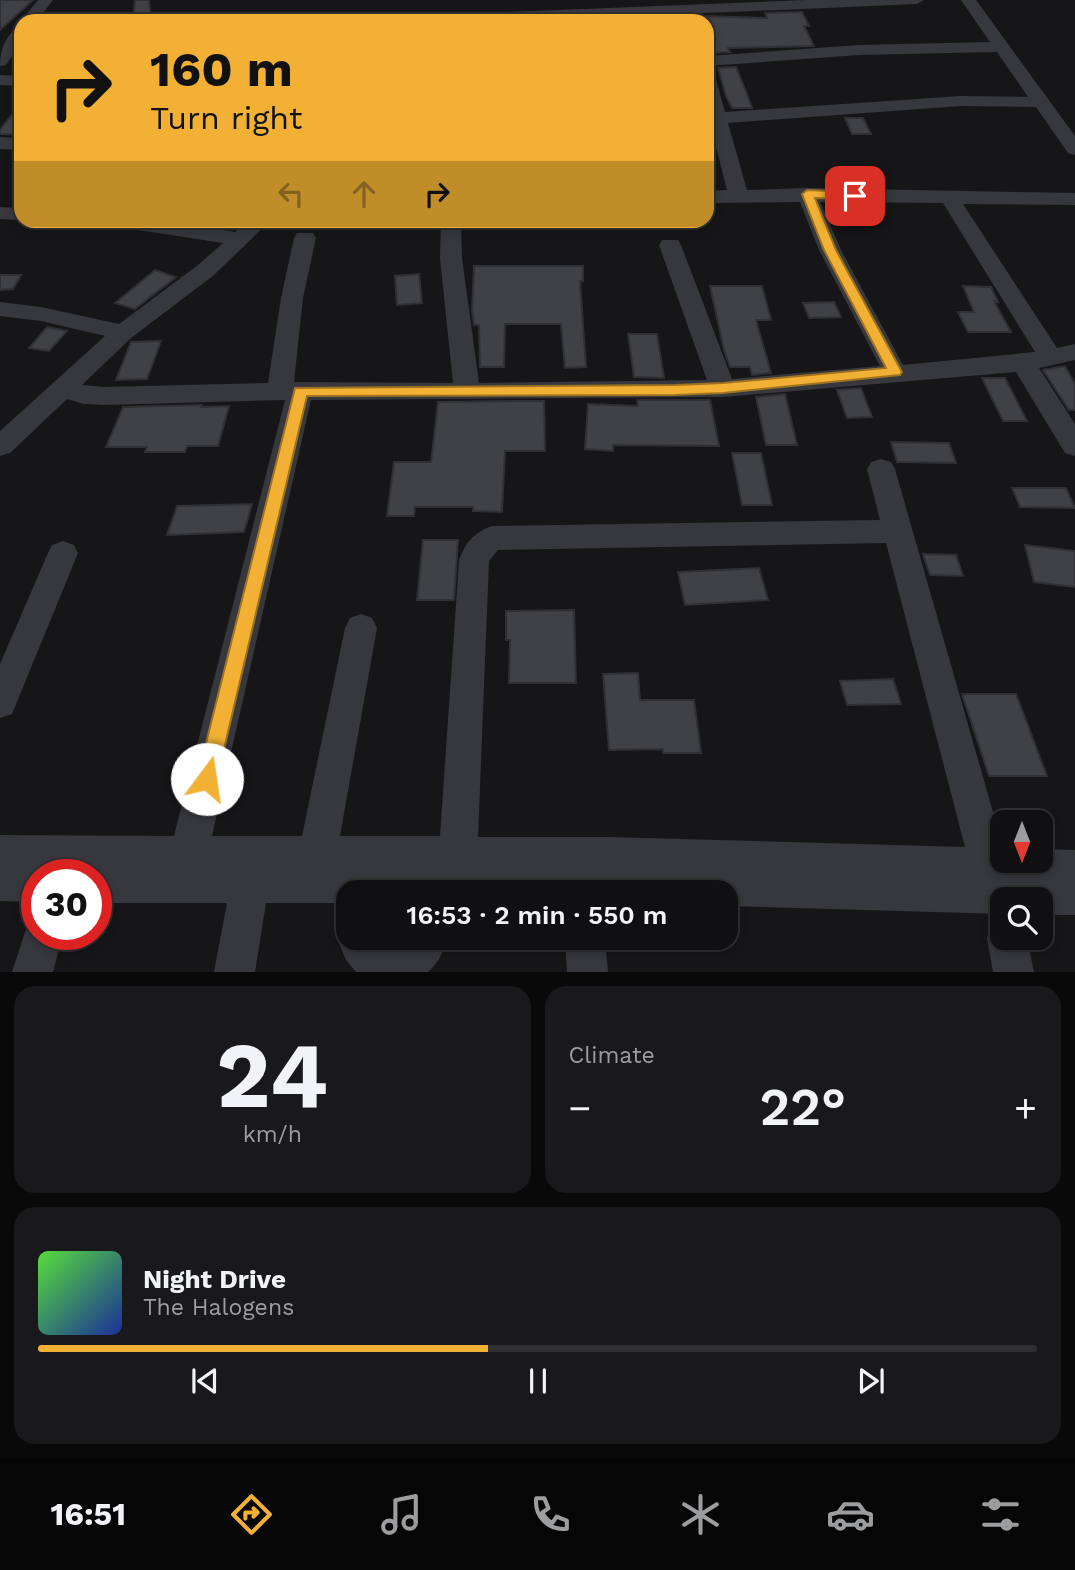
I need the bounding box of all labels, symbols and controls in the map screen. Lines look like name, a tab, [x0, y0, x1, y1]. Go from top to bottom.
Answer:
text: 160 m	[150, 40, 293, 98]
icon: right	[35, 42, 126, 133]
text: Turn right	[150, 99, 302, 137]
pin	[825, 166, 885, 226]
icon: left	[272, 175, 310, 213]
icon: ahead	[345, 175, 383, 213]
icon: right	[418, 175, 456, 213]
icon: arrive	[836, 177, 874, 215]
position arrow	[170, 742, 244, 816]
north arrow	[990, 810, 1054, 873]
map controls	[990, 810, 1053, 950]
speed limit sign: 30	[21, 859, 112, 950]
button: search	[990, 887, 1053, 950]
text: 16:53 · 2 min · 550 m	[407, 900, 667, 930]
text: 24	[216, 1022, 328, 1129]
text: Climate	[569, 1042, 655, 1069]
text: 22°	[759, 1077, 846, 1138]
text: −	[569, 1086, 591, 1130]
text: +	[1014, 1086, 1037, 1130]
text: km/h	[243, 1121, 302, 1148]
text: Night Drive	[143, 1264, 286, 1294]
text: The Halogens	[143, 1294, 294, 1321]
icon: previous	[186, 1362, 224, 1400]
icon: pause	[519, 1362, 557, 1400]
icon: next	[852, 1362, 890, 1400]
icon: directions	[227, 1490, 276, 1539]
icon: music	[377, 1490, 426, 1539]
icon: phone	[526, 1490, 575, 1539]
icon: climate	[676, 1490, 725, 1539]
icon: car	[826, 1490, 875, 1539]
icon: filters	[976, 1490, 1025, 1539]
text: 16:51	[50, 1495, 126, 1533]

